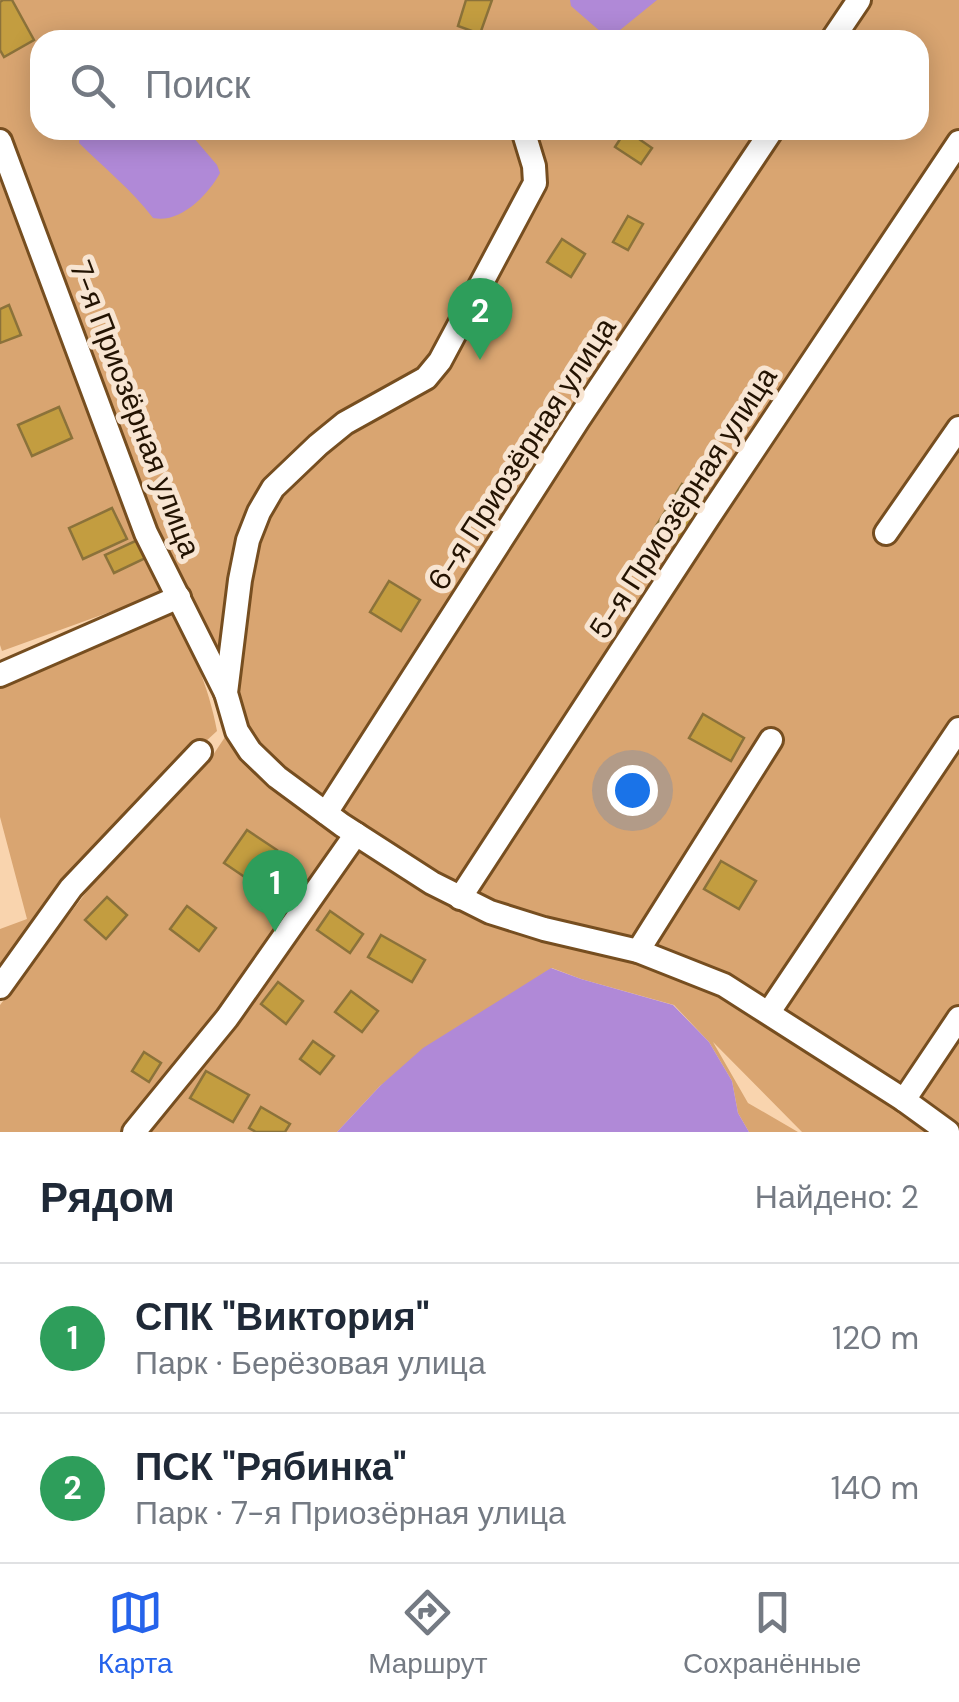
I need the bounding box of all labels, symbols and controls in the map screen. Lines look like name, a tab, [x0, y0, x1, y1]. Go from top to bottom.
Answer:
search box	[30, 30, 929, 140]
icon: search	[65, 58, 120, 113]
text: Поиск	[145, 60, 250, 110]
street label: 7-я Приозёрная улица	[61, 255, 210, 563]
pin: 2	[448, 278, 512, 360]
street label: 6-я Приозёрная улица	[419, 310, 625, 598]
street label: 5-я Приозёрная улица	[580, 359, 785, 646]
your location	[607, 765, 658, 816]
pin: 1	[242, 850, 308, 932]
text: Рядом	[40, 1170, 175, 1225]
text: Найдено: 2	[755, 1176, 919, 1218]
text: СПК "Виктория"	[135, 1292, 430, 1342]
text: 1	[67, 1317, 78, 1359]
text: 120 m	[832, 1317, 919, 1359]
text: Парк · Берёзовая улица	[135, 1342, 486, 1384]
text: ПСК "Рябинка"	[135, 1442, 407, 1492]
text: 2	[63, 1467, 82, 1509]
text: 140 m	[831, 1467, 919, 1509]
text: Парк · 7-я Приозёрная улица	[135, 1492, 566, 1534]
tab: Карта	[98, 1585, 173, 1682]
tab: Маршрут	[368, 1585, 487, 1682]
tab: Сохранённые	[683, 1585, 861, 1682]

